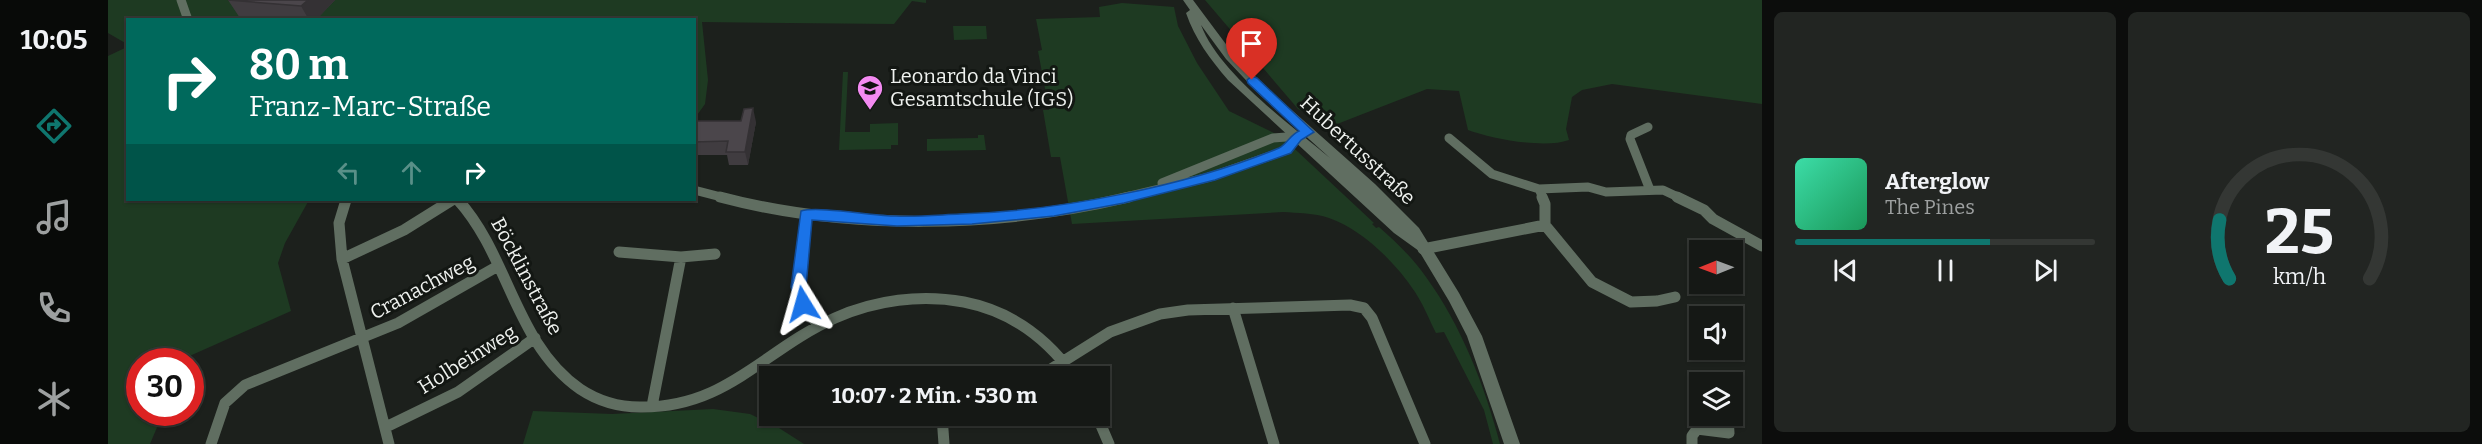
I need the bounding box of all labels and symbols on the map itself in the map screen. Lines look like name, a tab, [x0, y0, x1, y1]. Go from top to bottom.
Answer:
pin	[1226, 18, 1277, 80]
place label: Leonardo da Vinci Gesamtschule (IGS)	[890, 64, 1073, 111]
school or university icon: Leonardo da Vinci Gesamtschule (IGS)	[855, 73, 885, 111]
street label: Hubertusstraße	[1295, 91, 1421, 209]
street label: Böcklinstraße	[486, 213, 568, 339]
north arrow	[1689, 240, 1743, 294]
street label: Cranachweg	[366, 249, 478, 325]
position arrow	[771, 272, 835, 336]
street label: Holbeinweg	[413, 319, 521, 399]
speed limit sign: 30	[126, 348, 204, 426]

